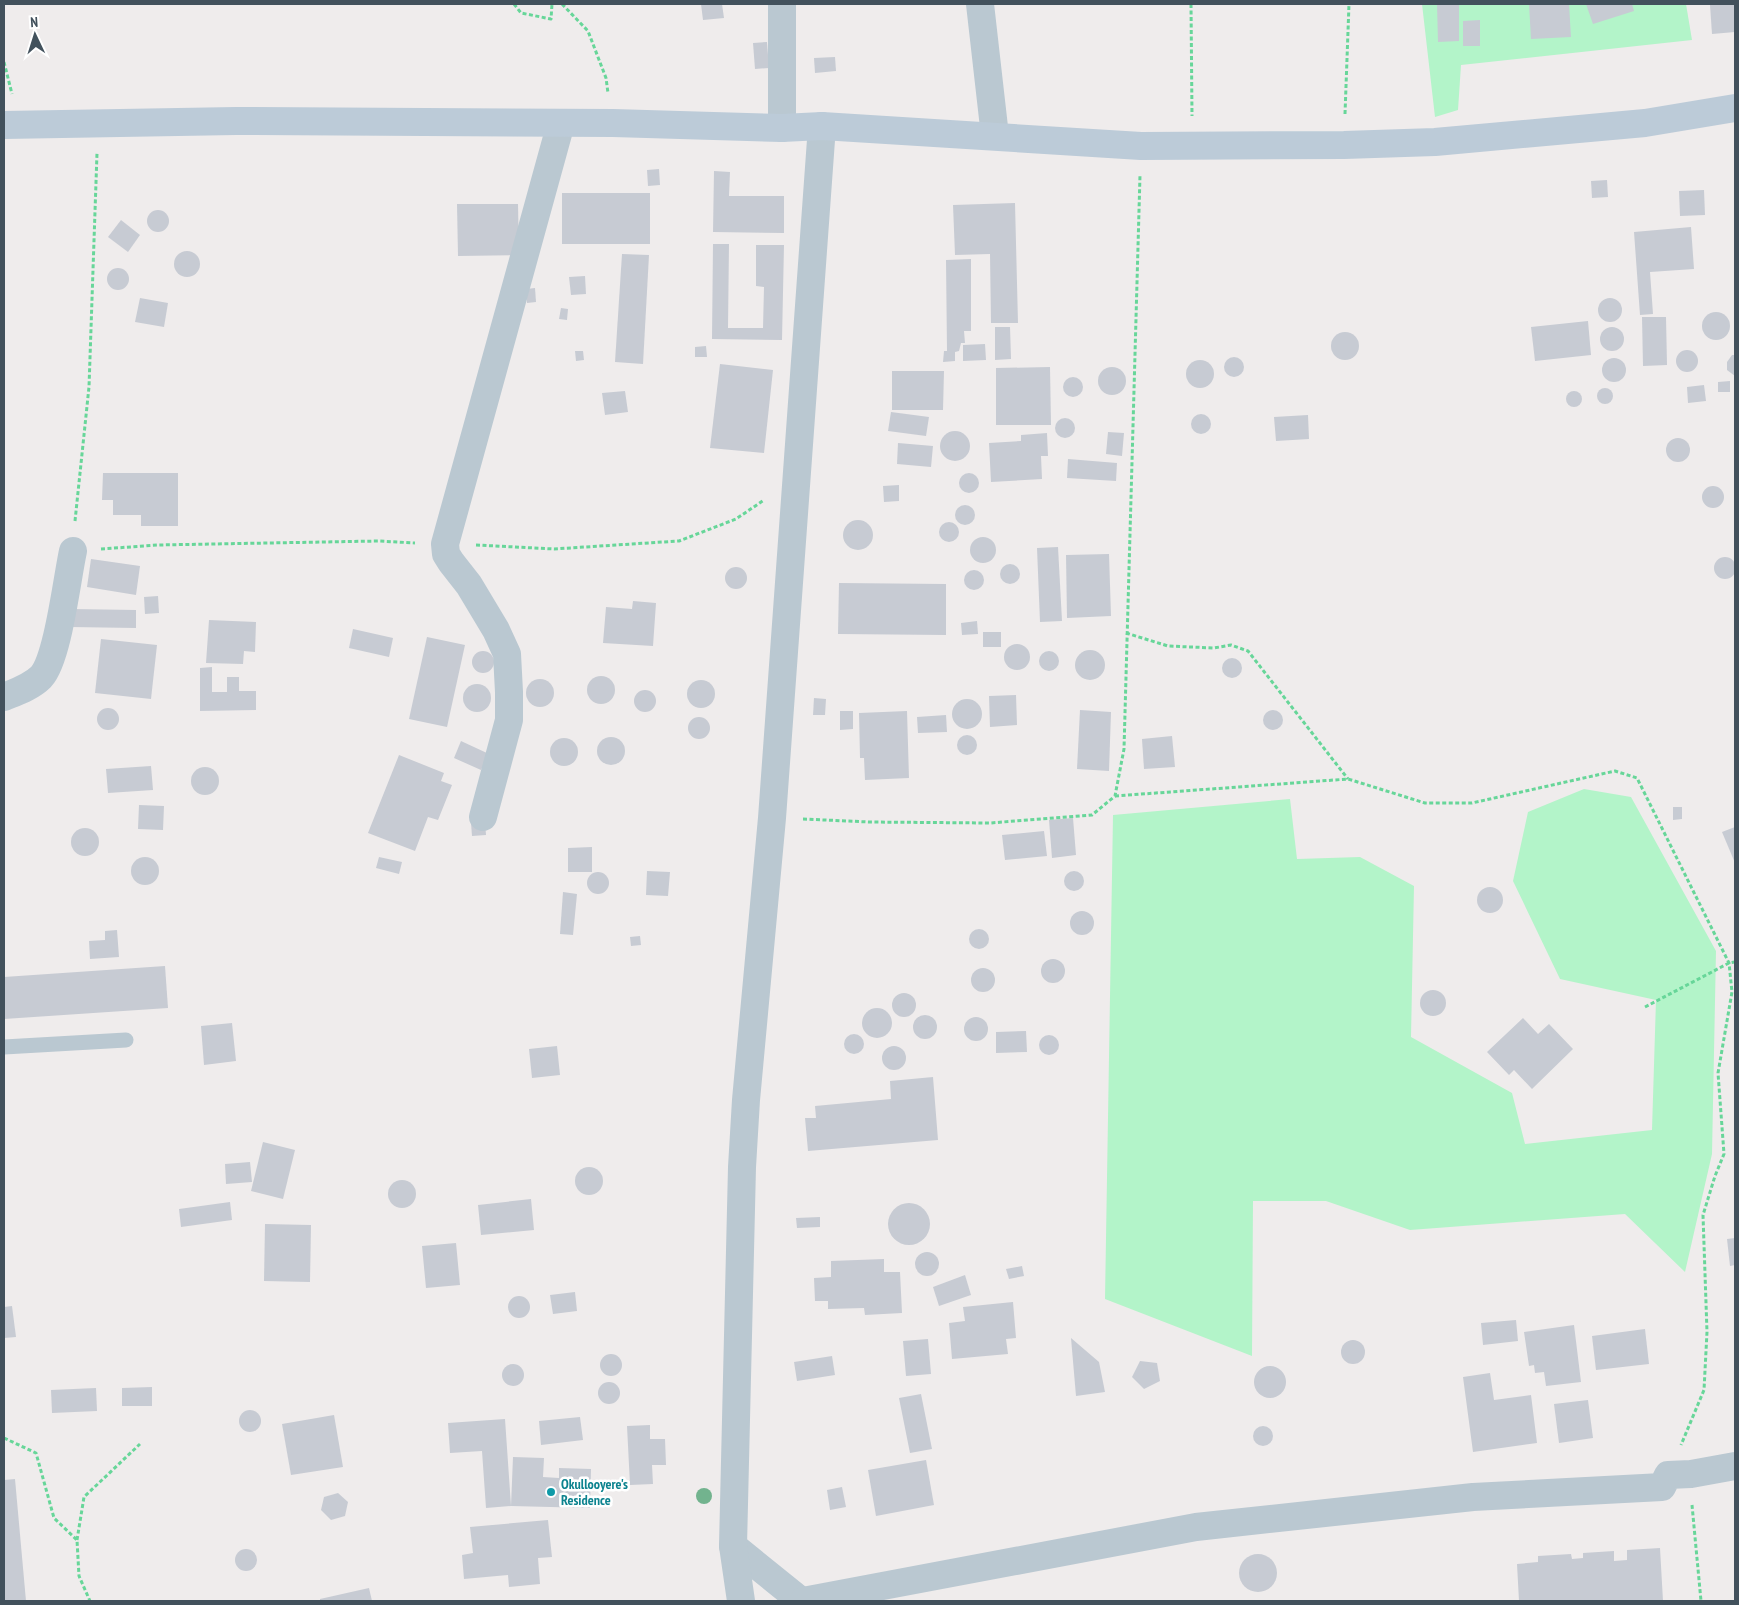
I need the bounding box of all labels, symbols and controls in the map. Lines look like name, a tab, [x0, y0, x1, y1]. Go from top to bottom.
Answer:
north arrow	[10, 10, 60, 60]
text: N	[30, 13, 38, 31]
place label: Okullooyere's Residence	[561, 1475, 628, 1509]
marker: Okullooyere's Residence	[545, 1486, 557, 1498]

